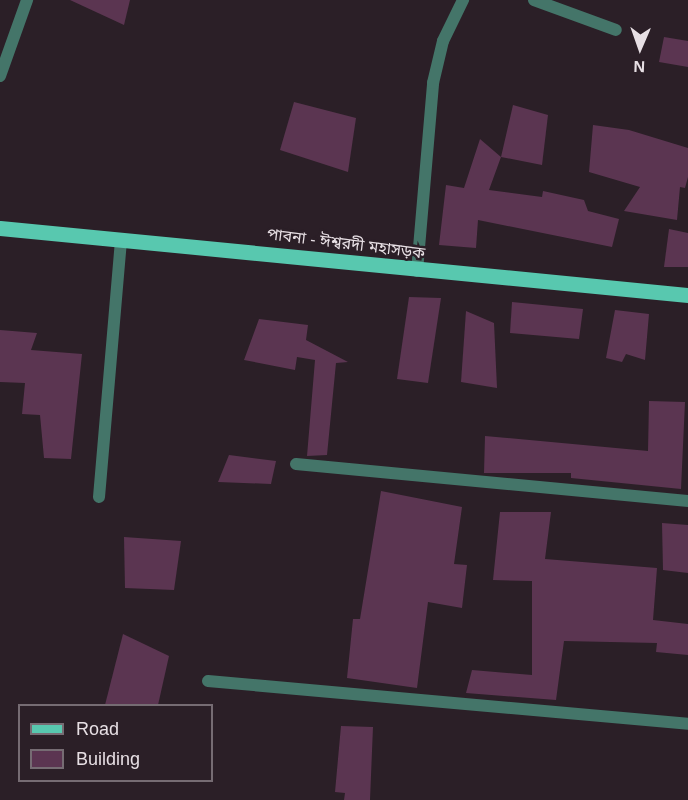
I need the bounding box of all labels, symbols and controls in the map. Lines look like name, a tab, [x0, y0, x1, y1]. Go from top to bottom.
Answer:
north arrow	[610, 18, 670, 78]
text: N	[633, 58, 645, 75]
street label: পাবনা - ঈশ্বরদী মহাসড়ক	[266, 225, 426, 263]
legend	[18, 704, 213, 782]
text: Road	[76, 719, 119, 739]
text: Building	[76, 749, 140, 769]

